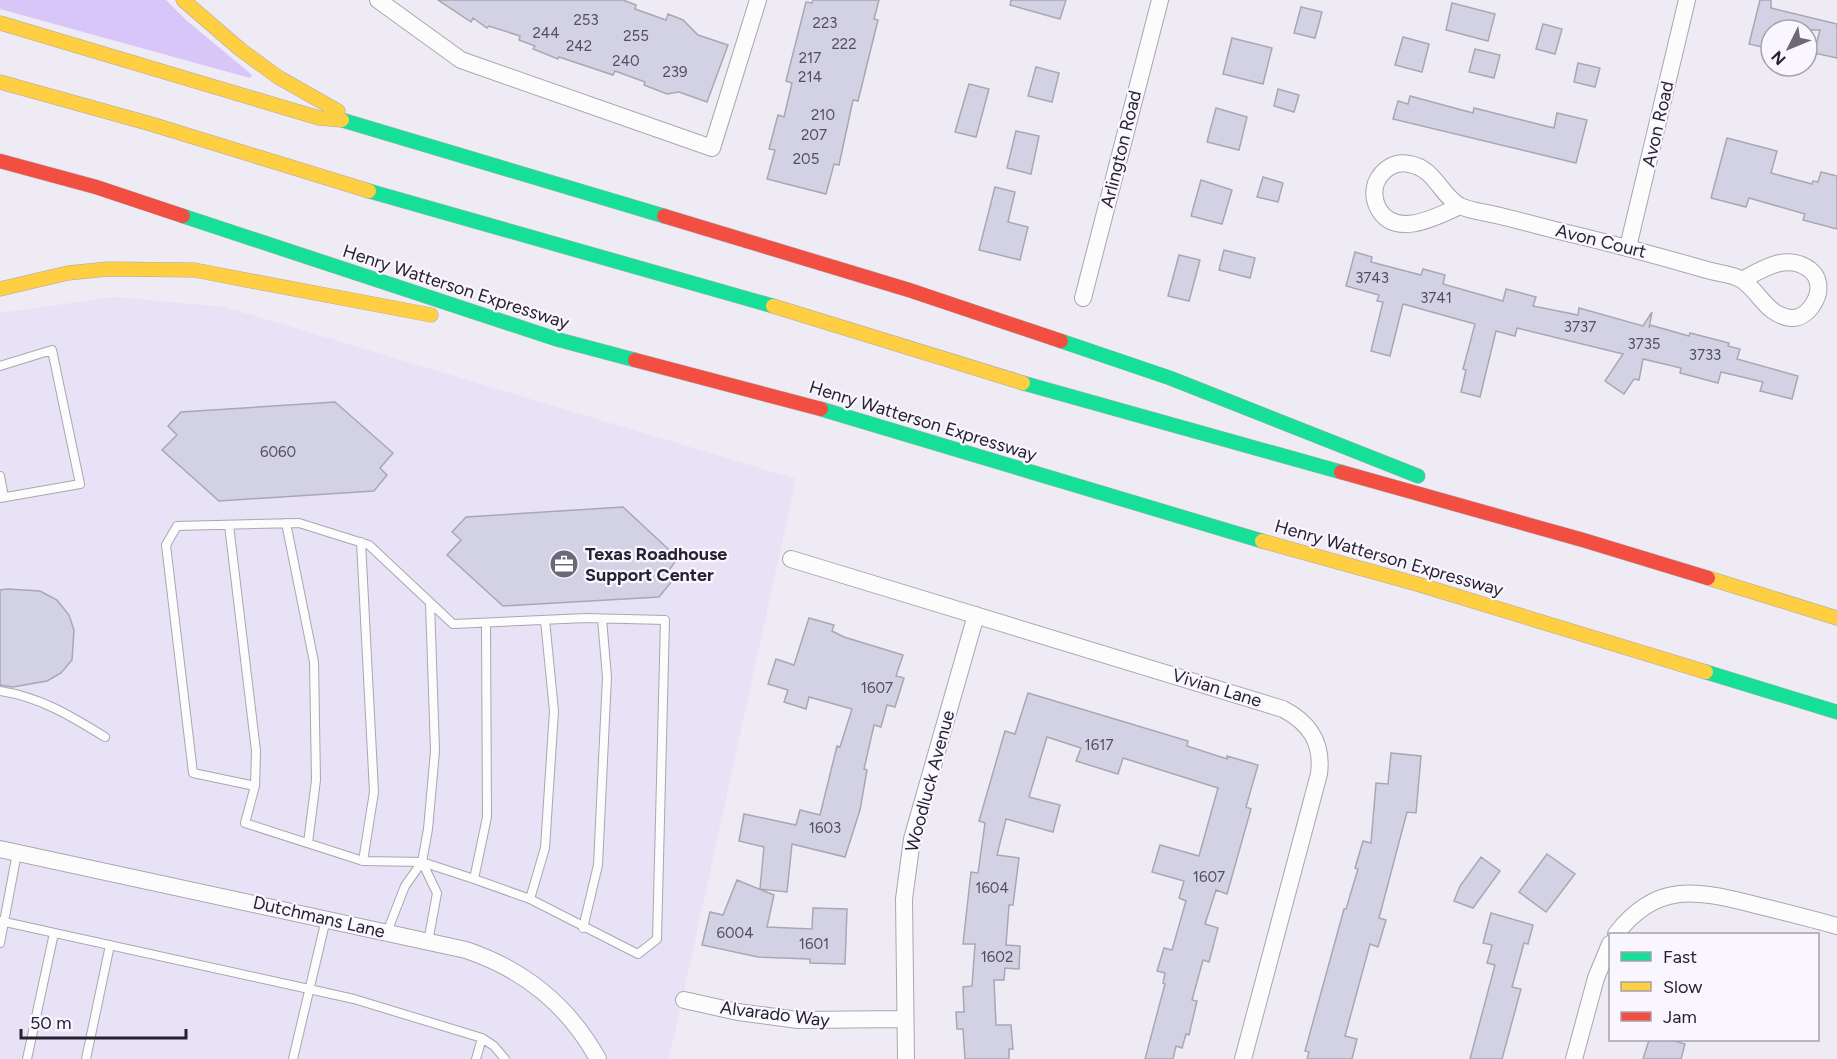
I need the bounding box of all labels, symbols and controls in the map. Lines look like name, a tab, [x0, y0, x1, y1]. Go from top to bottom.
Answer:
house number: 253	[573, 11, 599, 29]
house number: 223	[813, 14, 837, 32]
north arrow	[1759, 18, 1819, 78]
house number: 244	[532, 24, 560, 42]
house number: 255	[623, 27, 649, 45]
house number: 222	[831, 35, 857, 53]
house number: 242	[566, 37, 592, 55]
text: N	[1767, 47, 1790, 69]
house number: 217	[799, 49, 821, 67]
house number: 240	[612, 52, 640, 70]
house number: 239	[662, 63, 688, 81]
house number: 214	[798, 68, 822, 86]
street label: Avon Road	[1637, 79, 1679, 169]
street label: Arlington Road	[1096, 88, 1146, 210]
house number: 210	[811, 106, 835, 124]
house number: 207	[801, 126, 827, 144]
house number: 205	[793, 150, 819, 168]
street label: Avon Court	[1554, 219, 1649, 263]
street label: Henry Watterson Expressway	[340, 240, 573, 334]
house number: 3743	[1355, 269, 1389, 287]
house number: 3741	[1420, 289, 1452, 307]
house number: 3737	[1564, 318, 1596, 336]
house number: 3735	[1627, 335, 1661, 353]
house number: 3733	[1689, 346, 1721, 364]
street label: Henry Watterson Expressway	[807, 376, 1040, 466]
house number: 6060	[260, 443, 296, 461]
street label: Henry Watterson Expressway	[1272, 515, 1506, 601]
place label: Texas Roadhouse Support Center	[585, 543, 727, 586]
office icon: Texas Roadhouse Support Center	[548, 548, 580, 580]
street label: Vivian Lane	[1170, 664, 1264, 712]
house number: 1607	[861, 679, 893, 697]
street label: Woodluck Avenue	[901, 708, 960, 854]
house number: 1617	[1085, 736, 1113, 754]
house number: 1603	[809, 819, 841, 837]
house number: 1607	[1193, 868, 1225, 886]
house number: 1604	[975, 879, 1009, 897]
street label: Dutchmans Lane	[251, 891, 387, 943]
house number: 6004	[716, 924, 754, 942]
legend	[1609, 933, 1819, 1041]
house number: 1601	[799, 935, 829, 953]
text: Fast	[1663, 946, 1697, 968]
house number: 1602	[981, 948, 1013, 966]
text: Slow	[1663, 976, 1702, 998]
street label: Alvarado Way	[719, 996, 832, 1032]
scale bar	[21, 1002, 186, 1040]
text: Jam	[1663, 1006, 1697, 1028]
text: 50 m	[30, 1012, 72, 1034]

